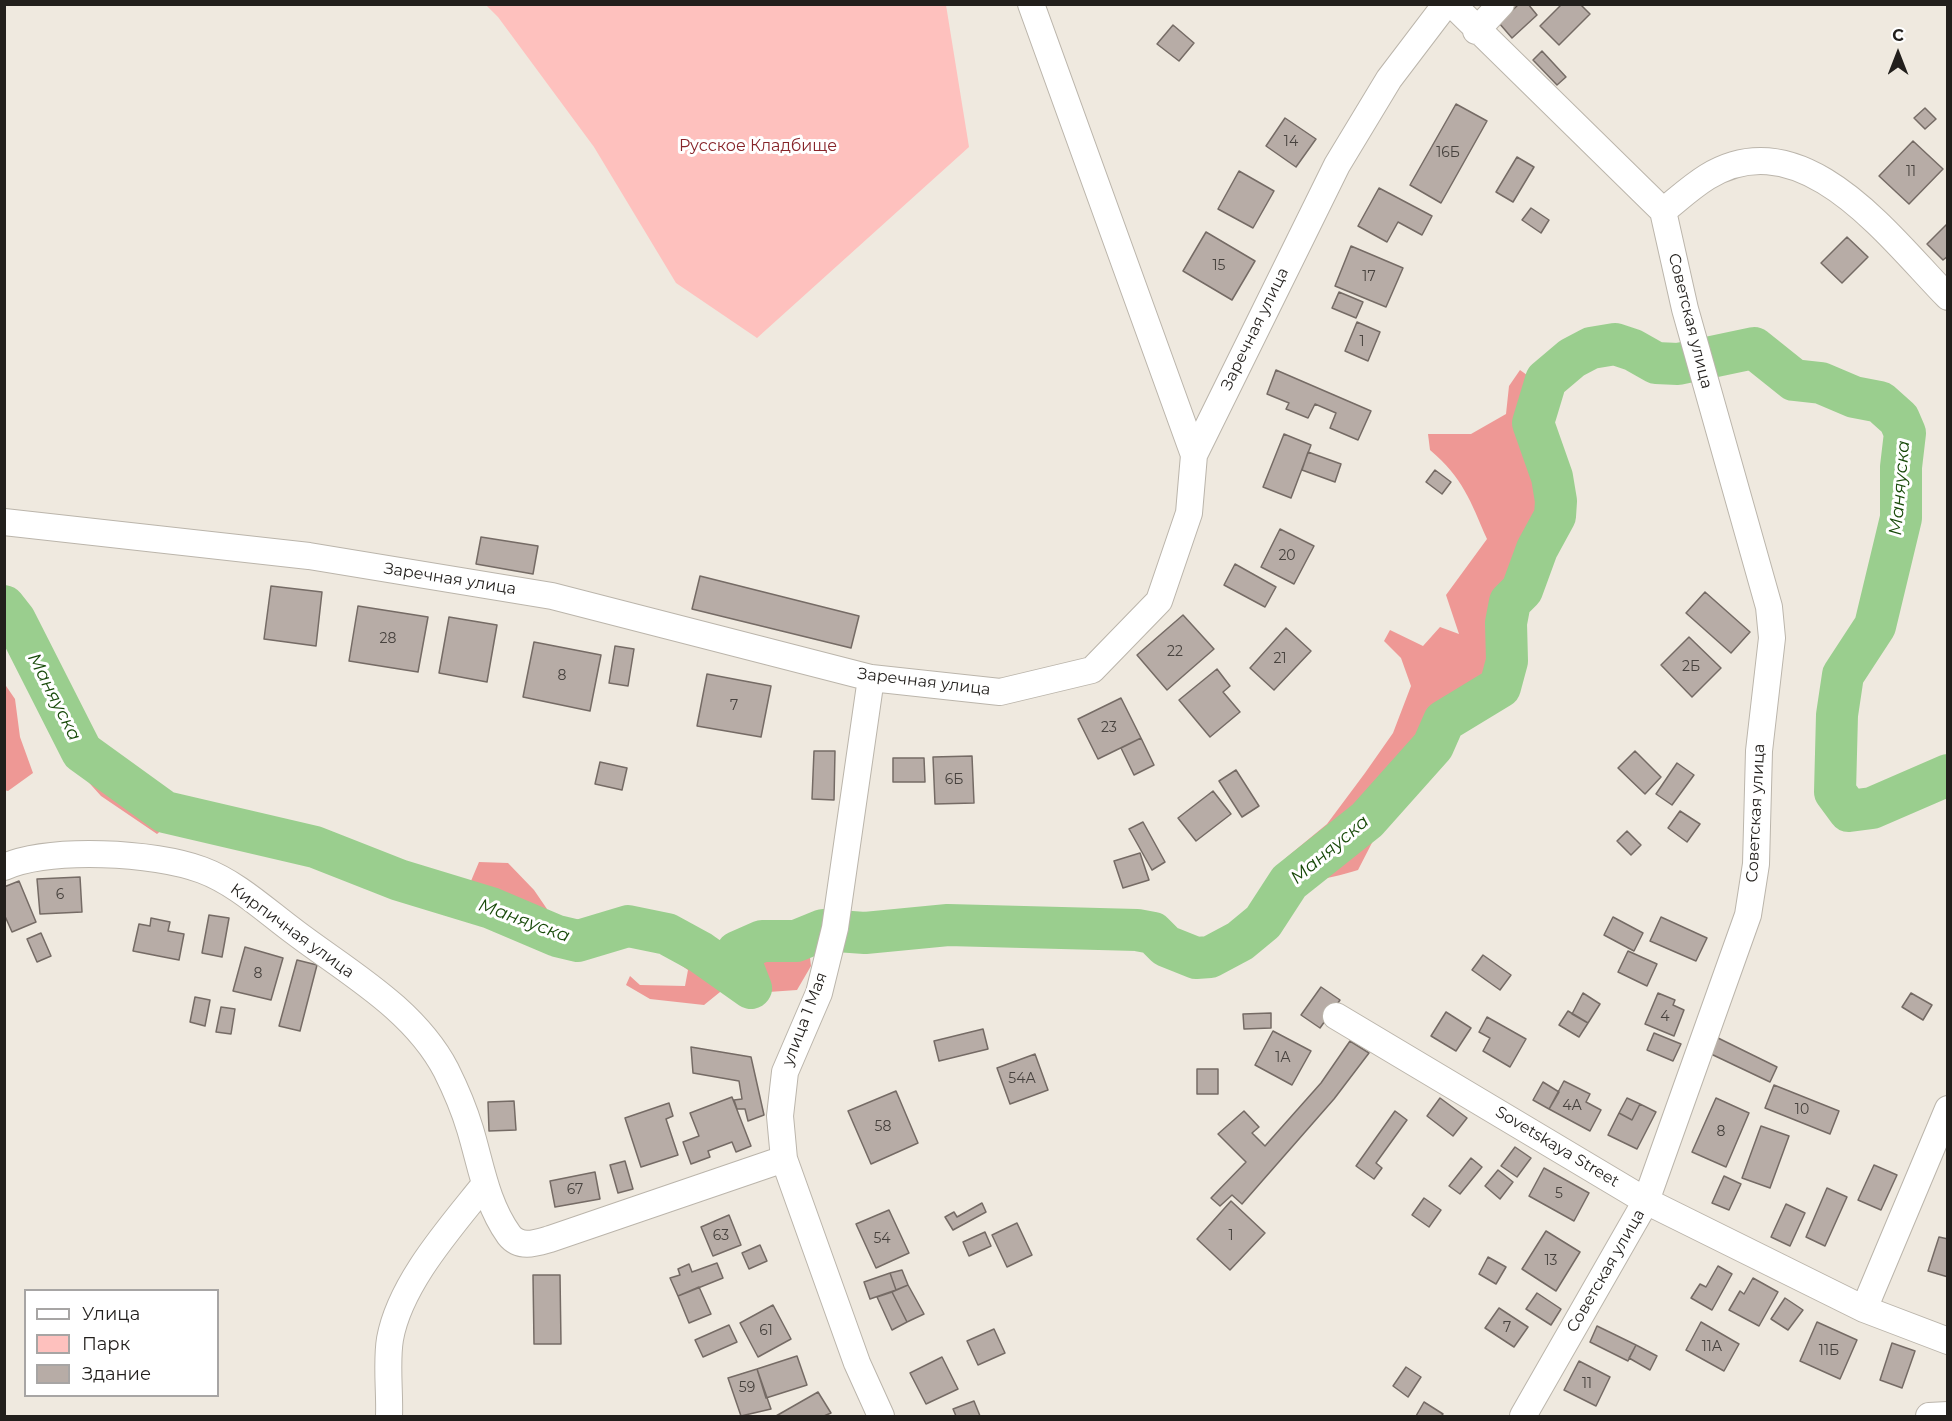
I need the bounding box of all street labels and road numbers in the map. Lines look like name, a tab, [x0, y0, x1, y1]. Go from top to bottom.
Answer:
street label: Советская улица	[1664, 251, 1716, 391]
street label: Заречная улица	[1217, 265, 1293, 393]
street label: Заречная улица	[382, 559, 518, 599]
street label: Заречная улица	[856, 664, 992, 700]
street label: Советская улица	[1743, 743, 1769, 883]
street label: Кирпичная улица	[226, 880, 358, 982]
street label: улица 1 Мая	[778, 970, 832, 1068]
street label: Sovetskaya Street	[1492, 1102, 1622, 1192]
street label: Советская улица	[1563, 1206, 1649, 1336]

